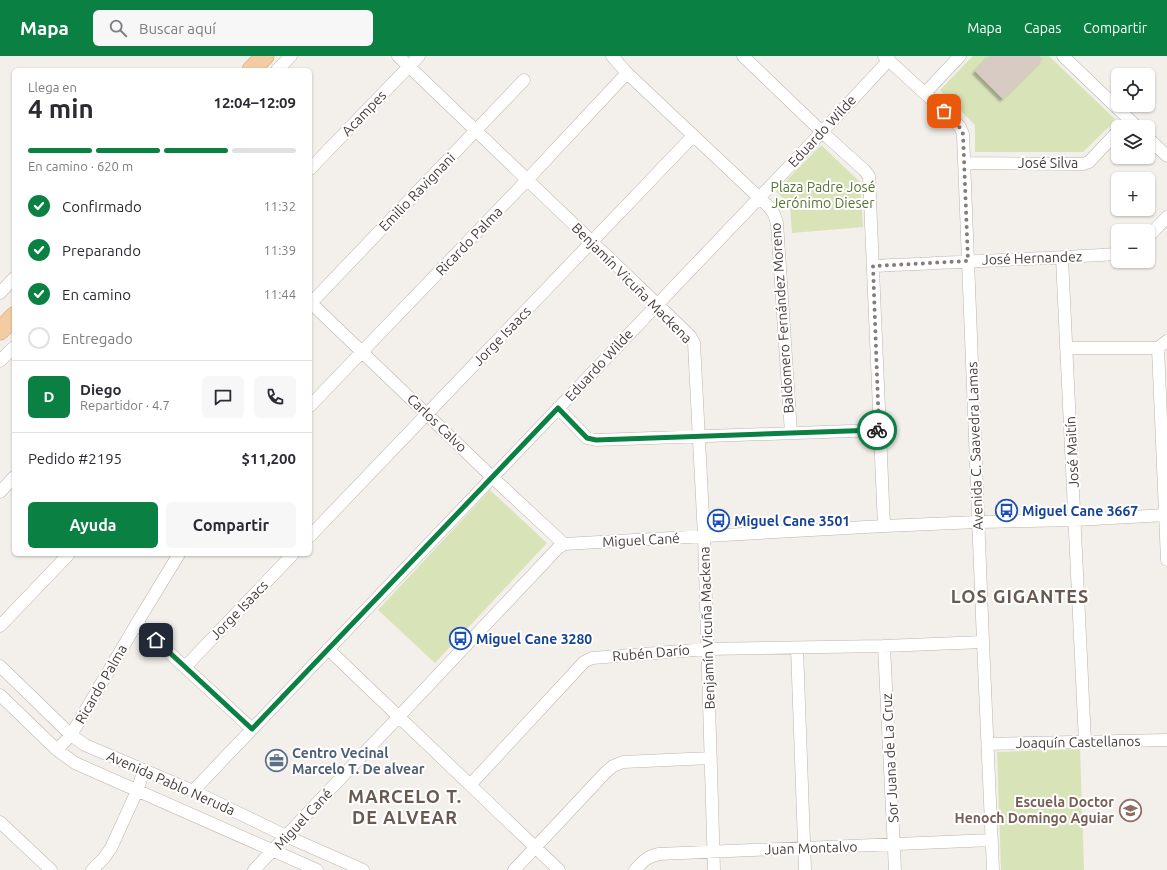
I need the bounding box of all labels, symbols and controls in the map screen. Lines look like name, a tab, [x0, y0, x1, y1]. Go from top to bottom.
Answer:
search box	[93, 10, 373, 46]
text: Mapa	[20, 17, 69, 39]
icon: search	[107, 17, 129, 39]
text: Buscar aquí	[139, 20, 216, 37]
text: Mapa	[967, 20, 1002, 36]
text: Capas	[1024, 20, 1061, 36]
text: Compartir	[1083, 20, 1147, 36]
map controls	[1111, 68, 1155, 268]
button: locate	[1111, 68, 1155, 112]
text: Llega en	[28, 80, 77, 94]
street label: Acampes	[339, 87, 389, 139]
street label: Eduardo Wilde	[785, 92, 859, 170]
text: 4 min	[28, 94, 94, 123]
text: 12:04–12:09	[213, 94, 296, 111]
pin	[927, 94, 961, 128]
icon: bag	[933, 100, 955, 122]
button: layers	[1111, 120, 1155, 164]
street label: Emilio Ravignani	[376, 150, 458, 234]
street label: José Silva	[1018, 155, 1078, 171]
text: En camino · 620 m	[28, 159, 133, 173]
button: +	[1111, 172, 1155, 216]
park label: Plaza Padre José Jerónimo Dieser	[771, 179, 875, 211]
icon: check	[28, 195, 50, 217]
text: Confirmado	[62, 198, 142, 215]
text: 11:32	[263, 199, 296, 213]
street label: Ricardo Palma	[432, 203, 506, 279]
street label: Benjamín Vicuña Mackena	[569, 220, 695, 346]
street label: Baldomero Fernández Moreno	[767, 222, 797, 414]
button: −	[1111, 224, 1155, 268]
icon: check	[28, 239, 50, 261]
text: Preparando	[62, 242, 141, 259]
text: 11:39	[263, 243, 296, 257]
street label: José Hernandez	[982, 248, 1082, 268]
icon: check	[28, 283, 50, 305]
text: En camino	[62, 286, 131, 303]
text: 11:44	[263, 287, 296, 301]
street label: Jorge Isaacs	[470, 303, 534, 369]
street label: Eduardo Wilde	[562, 326, 636, 404]
text: Entregado	[62, 330, 133, 347]
street label: Avenida C. Saavedra Lamas	[964, 361, 986, 531]
button: chat	[202, 376, 244, 418]
button: phone	[254, 376, 296, 418]
text: Diego	[80, 381, 122, 398]
text: D	[44, 388, 54, 405]
street label: Carlos Calvo	[404, 391, 470, 455]
text: Repartidor · 4.7	[80, 398, 170, 412]
courier	[857, 410, 897, 450]
street label: José Maitín	[1062, 416, 1082, 488]
icon: bike	[866, 419, 888, 441]
text: Pedido #2195	[28, 450, 122, 467]
text: $11,200	[242, 450, 296, 467]
bus stop icon: Miguel Cane 3667	[994, 498, 1020, 524]
button: Ayuda	[28, 502, 158, 548]
button: Compartir	[166, 502, 296, 548]
place label: Miguel Cane 3667	[1022, 503, 1138, 519]
bus stop icon: Miguel Cane 3501	[706, 508, 732, 534]
place label: Miguel Cane 3501	[734, 513, 850, 529]
street label: Miguel Cané	[602, 530, 680, 550]
street label: Benjamín Vicuña Mackena	[696, 546, 718, 710]
street label: Jorge Isaacs	[207, 577, 271, 643]
district label: LOS GIGANTES	[951, 586, 1089, 606]
pin	[139, 623, 173, 657]
bus stop icon: Miguel Cane 3280	[448, 626, 474, 652]
icon: home	[145, 629, 167, 651]
place label: Miguel Cane 3280	[476, 631, 592, 647]
street label: Ricardo Palma	[72, 641, 130, 727]
street label: Rubén Darío	[612, 642, 690, 664]
street label: Sor Juana de La Cruz	[879, 693, 901, 823]
street label: Joaquín Castellanos	[1015, 733, 1141, 751]
place label: Centro Vecinal Marcelo T. De alvear	[292, 745, 425, 777]
street label: Avenida Pablo Neruda	[104, 748, 238, 818]
office icon: Centro Vecinal Marcelo T. De alvear	[264, 748, 290, 774]
street label: Miguel Cané	[271, 785, 335, 853]
district label: MARCELO T. DE ALVEAR	[348, 786, 462, 827]
place label: Escuela Doctor Henoch Domingo Aguiar	[955, 794, 1114, 826]
school or university icon: Escuela Doctor Henoch Domingo Aguiar	[1117, 797, 1143, 823]
street label: Juan Montalvo	[764, 838, 858, 858]

